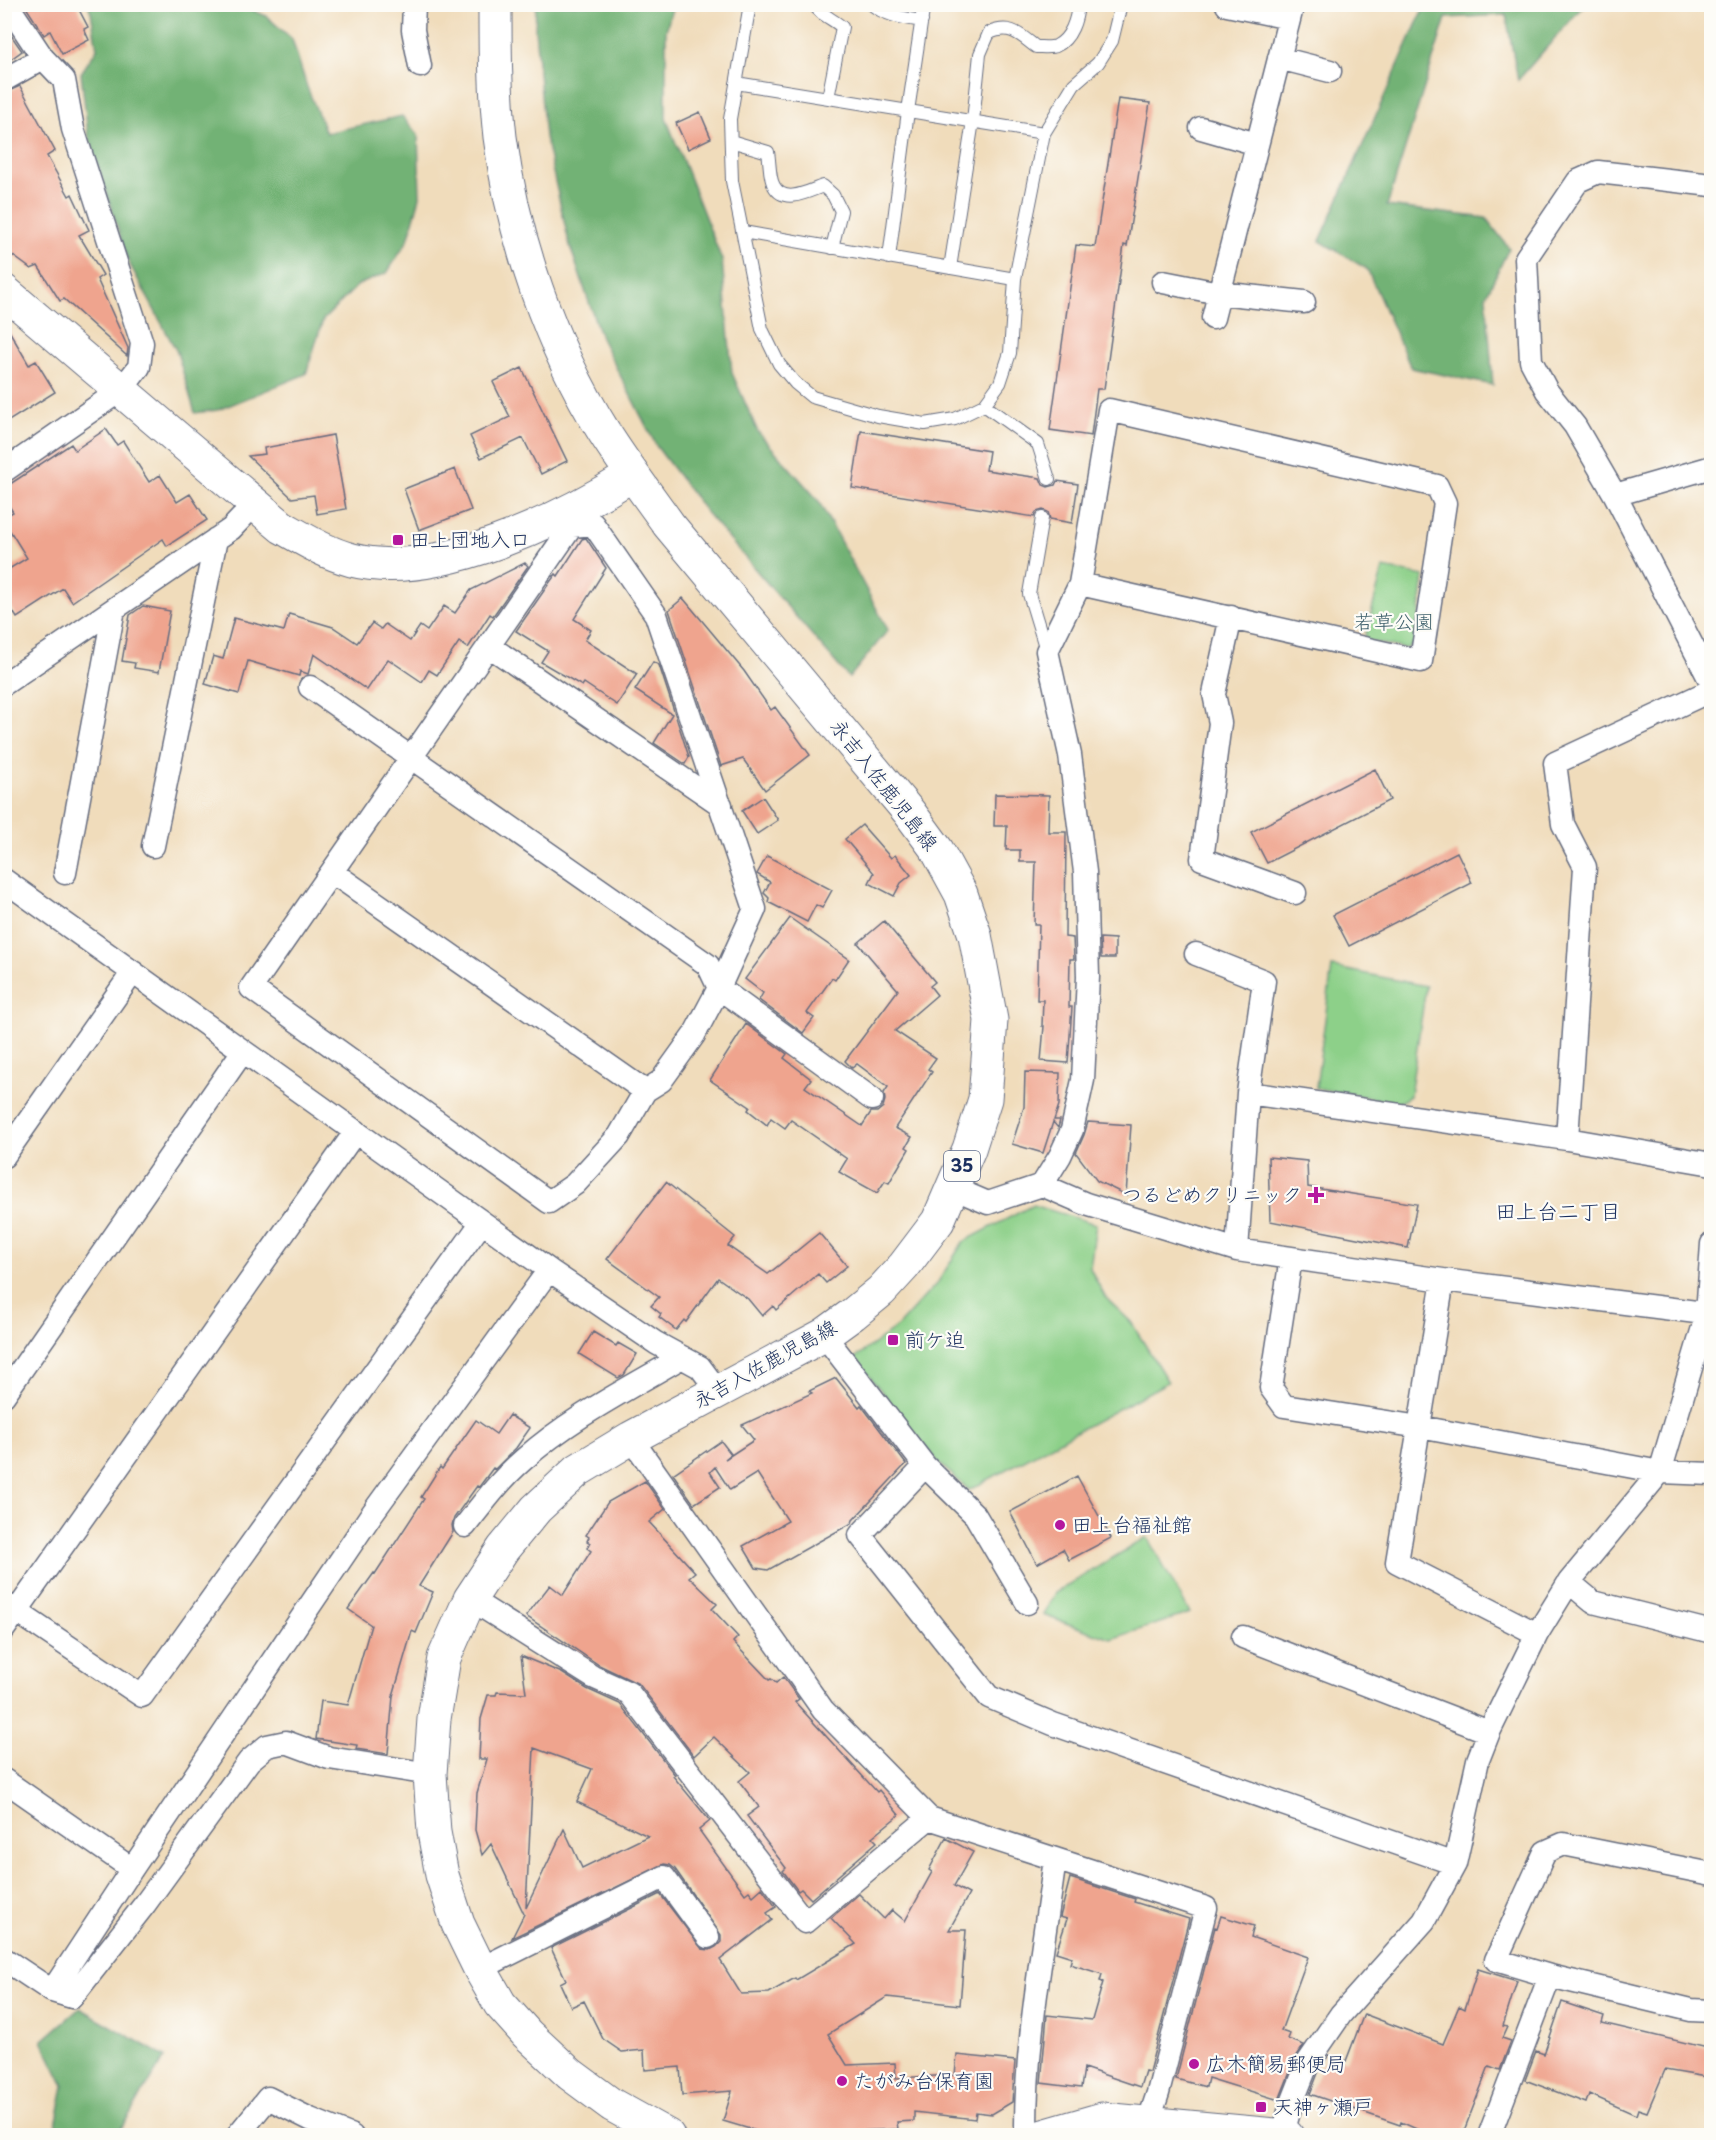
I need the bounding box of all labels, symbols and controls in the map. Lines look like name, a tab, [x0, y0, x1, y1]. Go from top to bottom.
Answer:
place label: 田上団地入口	[410, 524, 530, 554]
marker: 田上団地入口	[391, 533, 405, 547]
park label: 若草公園	[1354, 606, 1434, 636]
street label: 永吉入佐鹿児島線	[824, 712, 946, 857]
road number: 35	[944, 1151, 980, 1181]
place label: つるどめクリニック	[1122, 1179, 1302, 1209]
marker: つるどめクリニック	[1307, 1186, 1325, 1204]
district label: 田上台二丁目	[1495, 1194, 1621, 1226]
street label: 永吉入佐鹿児島線	[687, 1311, 842, 1415]
place label: 前ケ迫	[905, 1324, 965, 1354]
marker: 前ケ迫	[886, 1333, 900, 1347]
place label: 田上台福祉館	[1072, 1509, 1192, 1539]
marker: 田上台福祉館	[1053, 1518, 1067, 1532]
place label: 広木簡易郵便局	[1206, 2048, 1346, 2078]
marker: 広木簡易郵便局	[1187, 2057, 1201, 2071]
place label: たがみ台保育園	[854, 2065, 994, 2095]
marker: たがみ台保育園	[835, 2074, 849, 2088]
place label: 天神ヶ瀬戸	[1273, 2091, 1373, 2121]
marker: 天神ヶ瀬戸	[1254, 2100, 1268, 2114]

